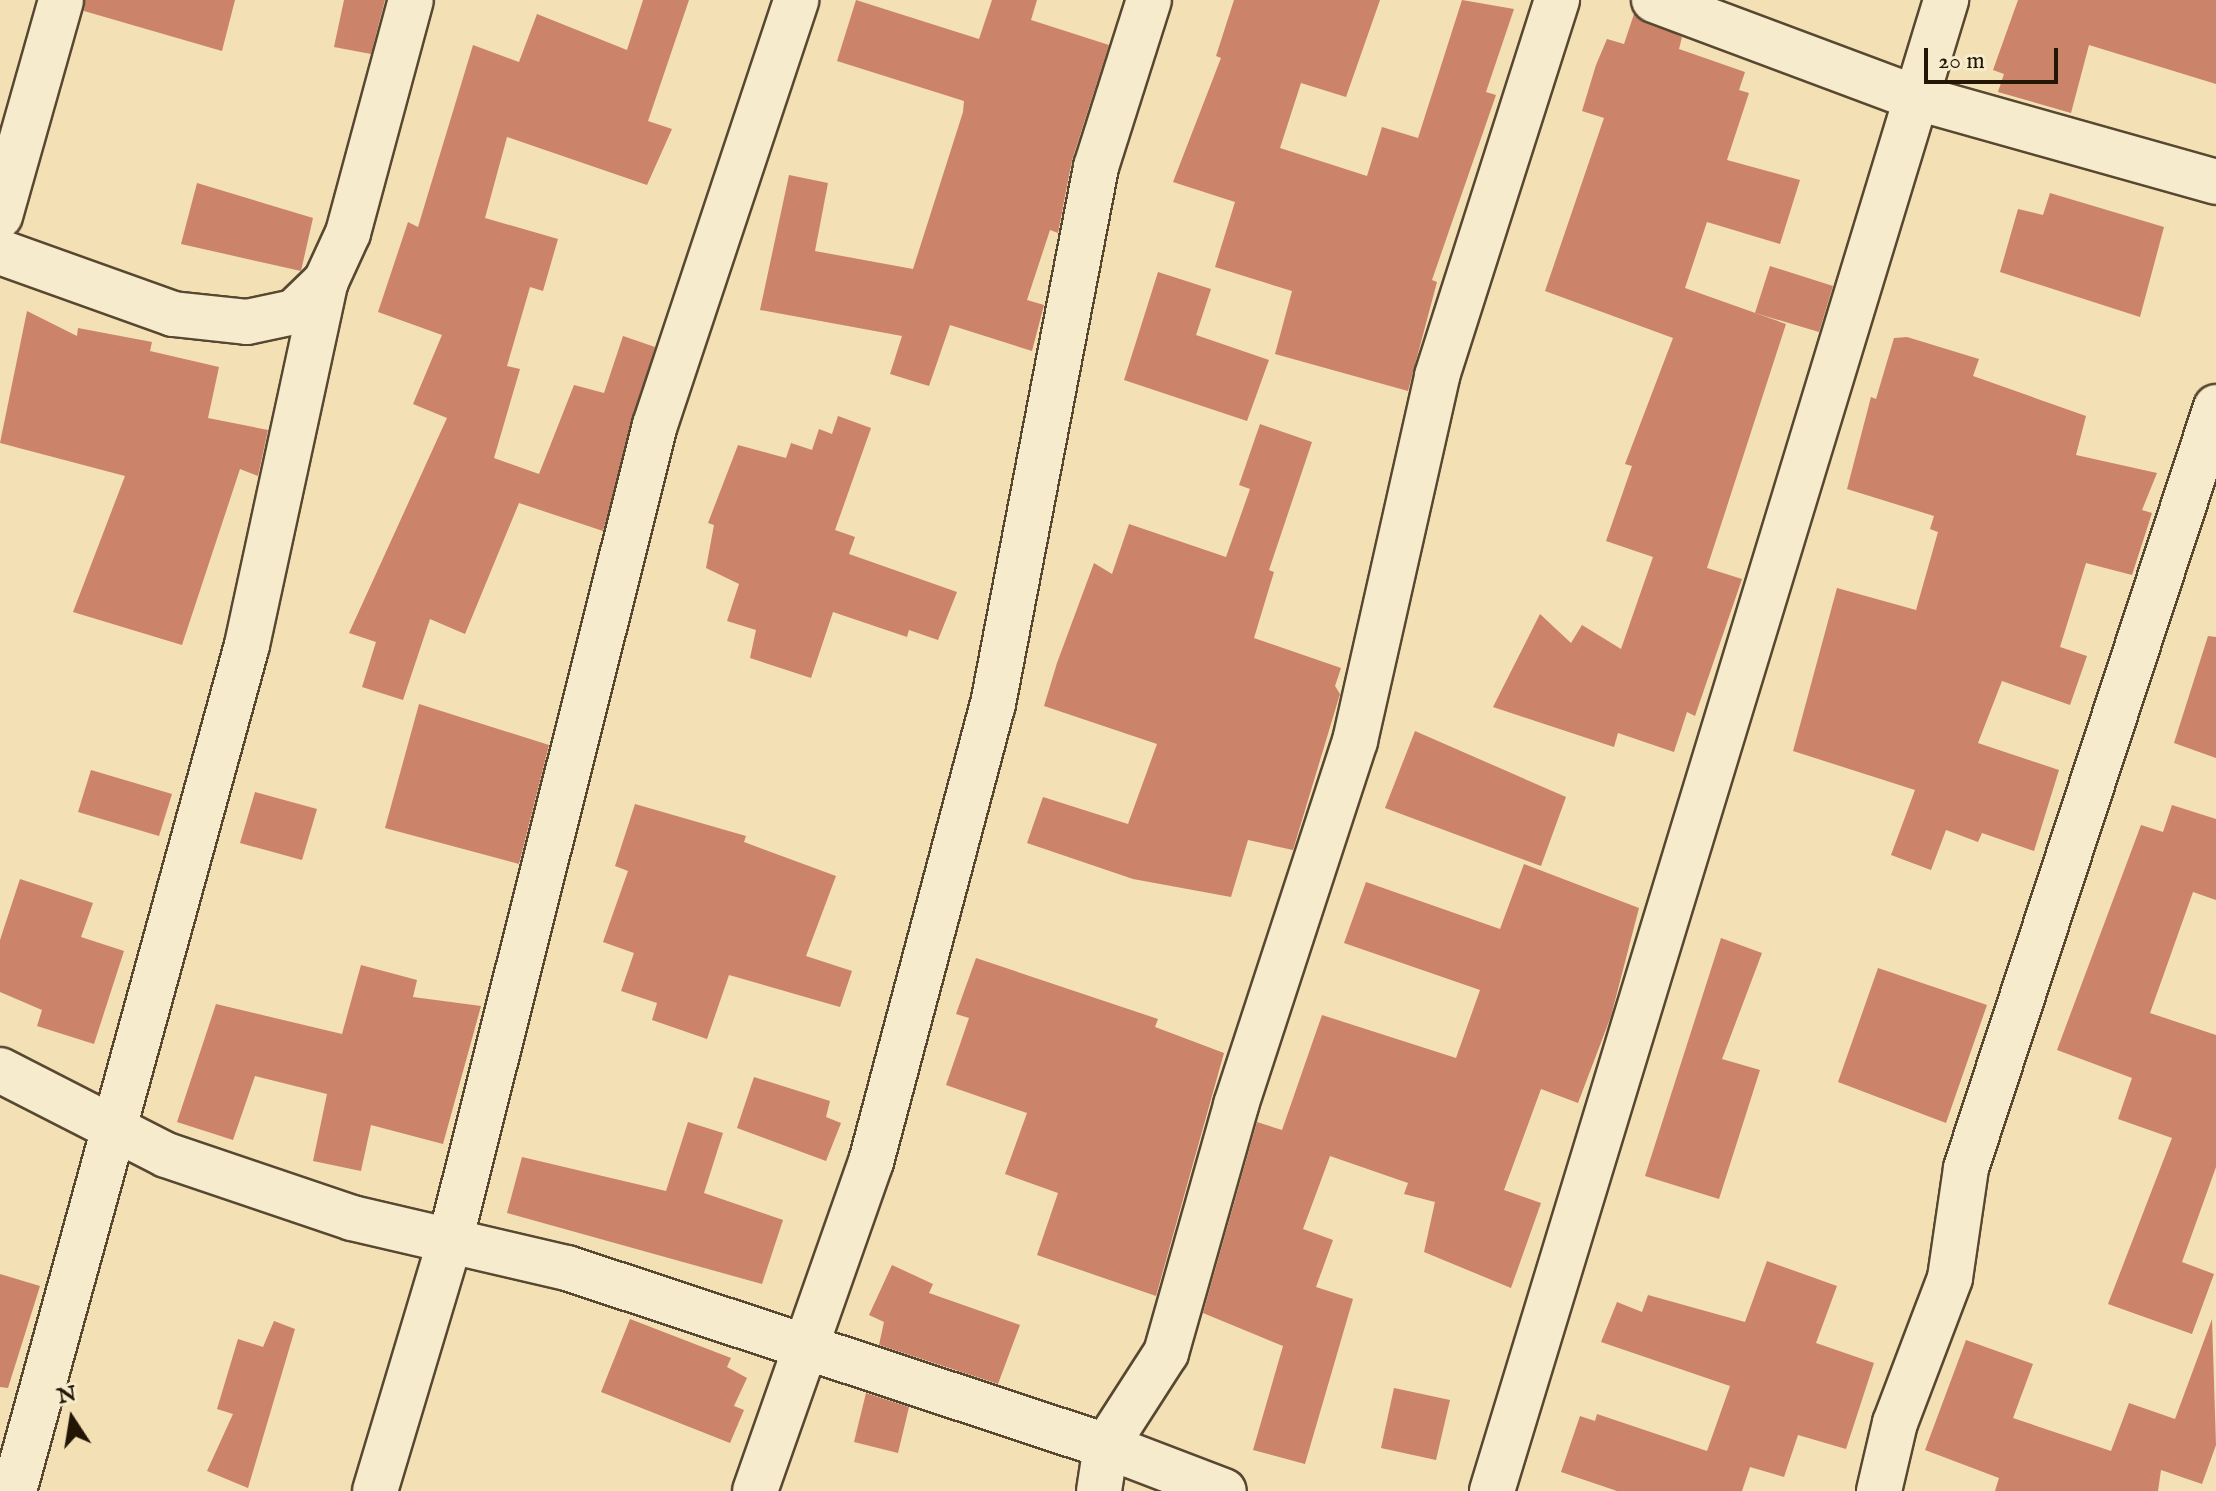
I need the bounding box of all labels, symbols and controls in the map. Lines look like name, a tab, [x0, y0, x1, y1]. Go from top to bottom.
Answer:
scale bar	[1928, 32, 2062, 82]
text: 20 m	[1938, 46, 1985, 77]
north arrow	[32, 1379, 112, 1459]
text: N	[55, 1380, 79, 1411]

